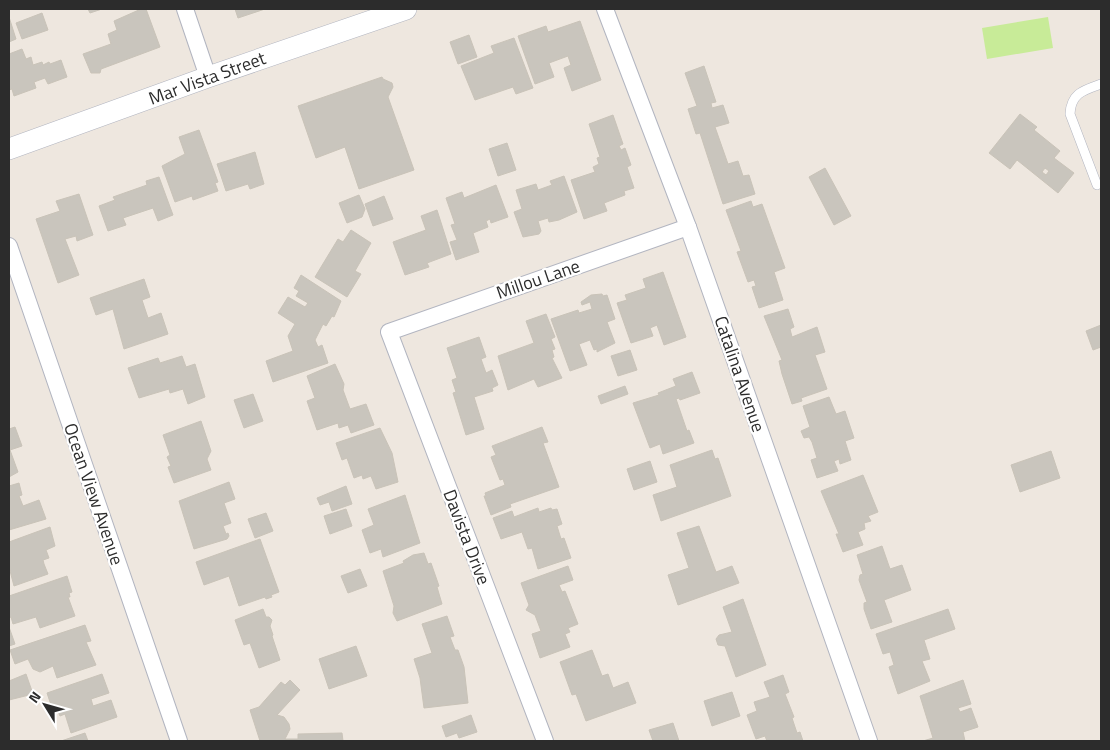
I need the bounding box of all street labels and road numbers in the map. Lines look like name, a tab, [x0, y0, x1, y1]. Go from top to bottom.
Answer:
street label: Mar Vista Street	[145, 44, 270, 112]
street label: Millou Lane	[493, 252, 583, 306]
street label: Catalina Avenue	[708, 312, 772, 436]
street label: Ocean View Avenue	[57, 419, 131, 569]
street label: Davista Drive	[436, 485, 498, 589]

